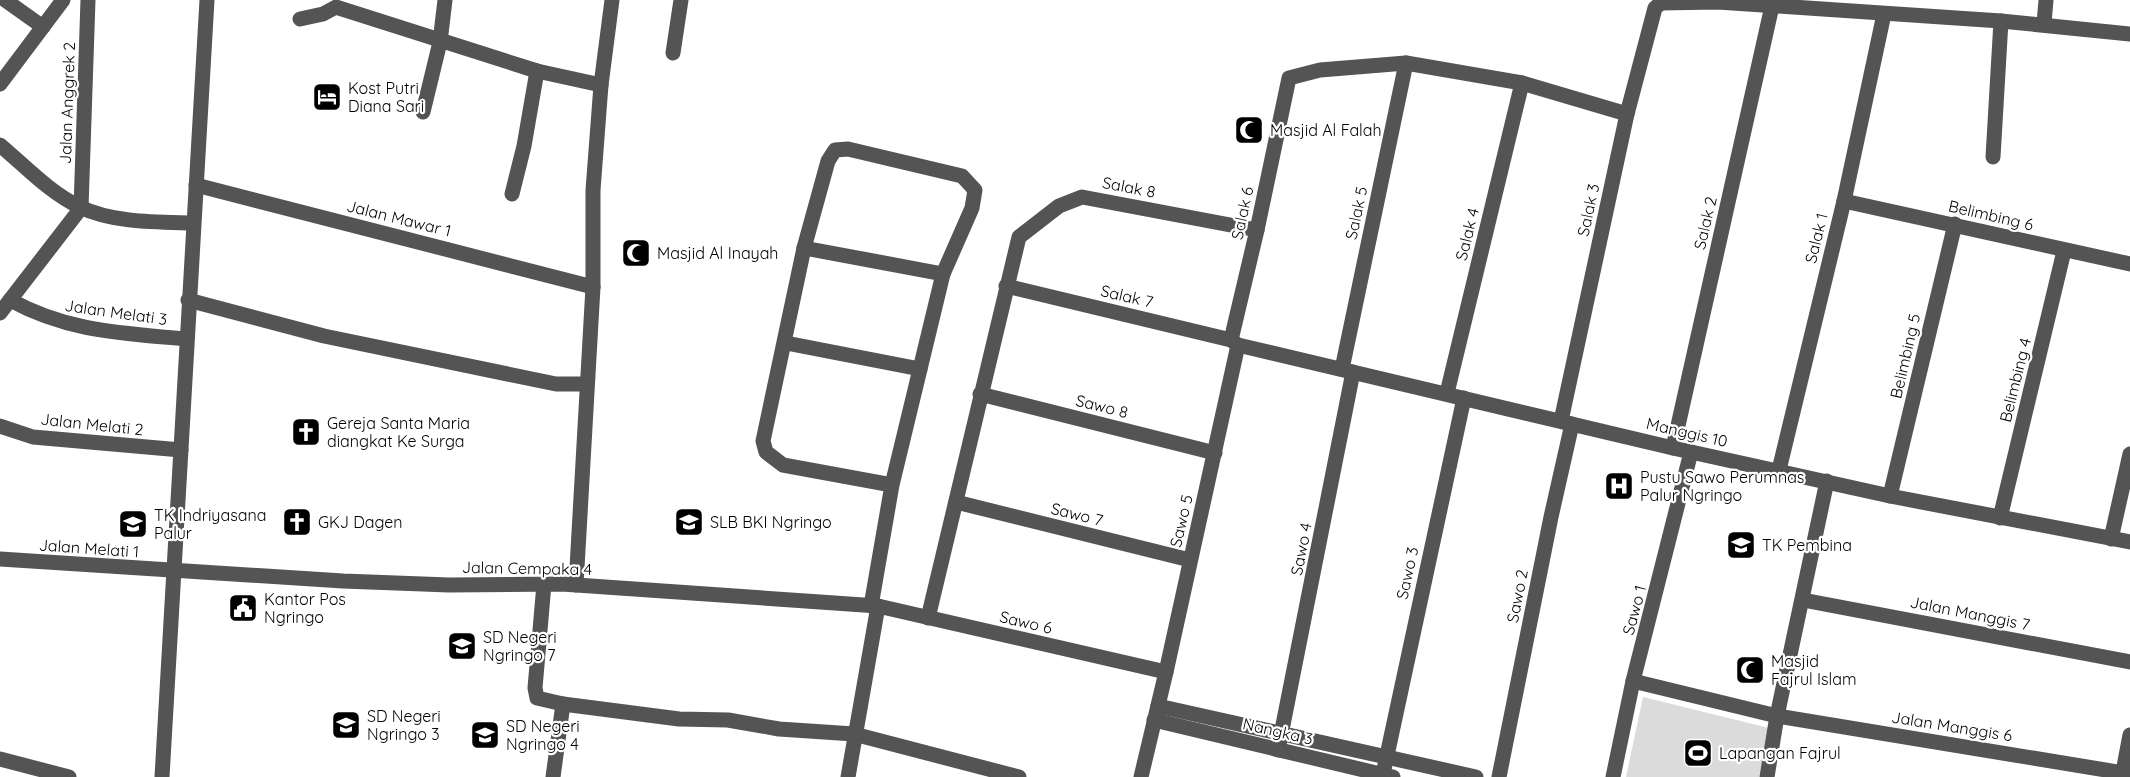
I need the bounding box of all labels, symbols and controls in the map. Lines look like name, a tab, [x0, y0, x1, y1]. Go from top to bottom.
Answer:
street label: Jalan Anggrek 2	[55, 42, 79, 164]
place label: Kost Putri Diana Sari	[348, 78, 424, 116]
hotel icon: Kost Putri Diana Sari	[311, 81, 343, 113]
mosque icon: Masjid Al Falah	[1233, 114, 1265, 146]
place label: Masjid Al Falah	[1270, 120, 1382, 140]
street label: Salak 8	[1101, 172, 1157, 202]
street label: Salak 3	[1573, 182, 1603, 238]
street label: Salak 6	[1227, 184, 1257, 241]
street label: Salak 5	[1341, 185, 1371, 241]
street label: Salak 2	[1689, 194, 1721, 251]
street label: Jalan Mawar 1	[345, 195, 453, 241]
street label: Belimbing 6	[1947, 196, 2036, 235]
street label: Salak 4	[1451, 206, 1483, 262]
street label: Salak 1	[1800, 211, 1832, 265]
mosque icon: Masjid Al Inayah	[620, 237, 652, 269]
place label: Masjid Al Inayah	[657, 243, 778, 263]
street label: Salak 7	[1099, 280, 1155, 312]
street label: Jalan Melati 3	[64, 295, 168, 329]
street label: Belimbing 5	[1886, 312, 1924, 400]
street label: Belimbing 4	[1995, 336, 2035, 424]
street label: Sawo 8	[1074, 390, 1130, 422]
street label: Jalan Melati 2	[39, 409, 145, 439]
place label: Gereja Santa Maria diangkat Ke Surga	[327, 413, 470, 451]
street label: Manggis 10	[1644, 413, 1730, 451]
church icon: Gereja Santa Maria diangkat Ke Surga	[290, 416, 322, 448]
place label: Pustu Sawo Perumnas Palur Ngringo	[1640, 467, 1804, 505]
hospital icon: Pustu Sawo Perumnas Palur Ngringo	[1603, 470, 1635, 502]
street label: Sawo 5	[1165, 493, 1197, 549]
street label: Sawo 7	[1049, 498, 1105, 530]
place label: TK Indriyasana Palur	[154, 505, 266, 543]
church icon: GKJ Dagen	[281, 506, 313, 538]
school or university icon: SLB BKI Ngringo	[673, 506, 705, 538]
school or university icon: TK Indriyasana Palur	[117, 508, 149, 540]
place label: GKJ Dagen	[318, 512, 403, 532]
place label: SLB BKI Ngringo	[710, 512, 832, 532]
street label: Sawo 4	[1286, 521, 1316, 577]
school or university icon: TK Pembina	[1725, 529, 1757, 561]
street label: Jalan Melati 1	[38, 535, 140, 561]
place label: TK Pembina	[1762, 535, 1852, 555]
street label: Sawo 3	[1392, 545, 1422, 601]
street label: Jalan Cempaka 4	[462, 557, 592, 579]
street label: Sawo 2	[1502, 568, 1532, 624]
street label: Sawo 1	[1618, 583, 1650, 637]
place label: Kantor Pos Ngringo	[264, 589, 346, 627]
public building icon: Kantor Pos Ngringo	[227, 592, 259, 624]
street label: Jalan Manggis 7	[1908, 592, 2032, 634]
street label: Sawo 6	[998, 606, 1055, 638]
place label: SD Negeri Ngringo 7	[483, 627, 557, 665]
school or university icon: SD Negeri Ngringo 7	[446, 630, 478, 662]
place label: Masjid Fajrul Islam	[1771, 651, 1857, 689]
mosque icon: Masjid Fajrul Islam	[1734, 654, 1766, 686]
place label: SD Negeri Ngringo 3	[367, 706, 441, 744]
street label: Jalan Manggis 6	[1890, 707, 2014, 745]
school or university icon: SD Negeri Ngringo 3	[330, 709, 362, 741]
street label: Nangka 3	[1241, 713, 1315, 749]
place label: SD Negeri Ngringo 4	[506, 716, 580, 754]
school or university icon: SD Negeri Ngringo 4	[469, 719, 501, 751]
sports icon: Lapangan Fajrul	[1682, 737, 1714, 769]
place label: Lapangan Fajrul	[1719, 743, 1841, 763]

